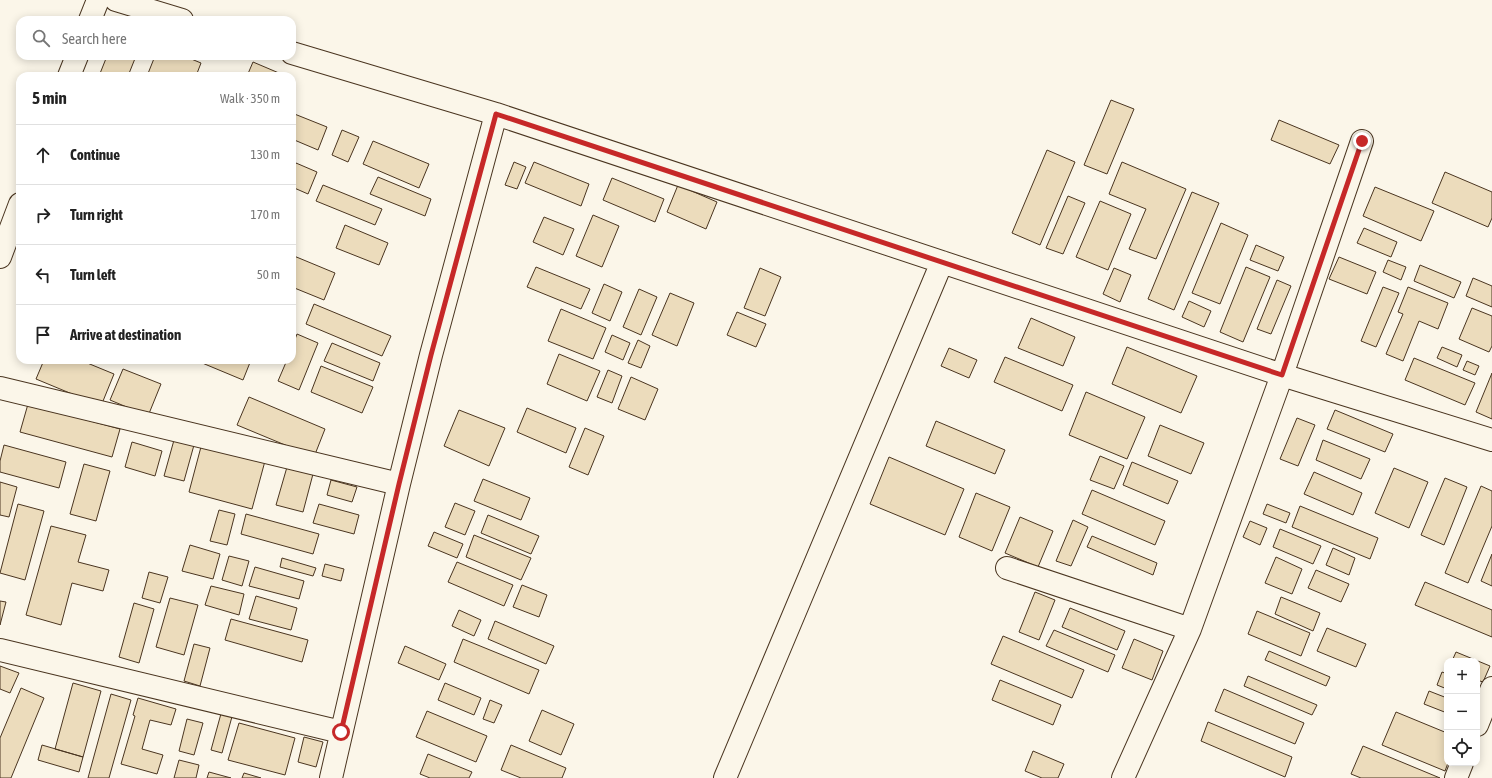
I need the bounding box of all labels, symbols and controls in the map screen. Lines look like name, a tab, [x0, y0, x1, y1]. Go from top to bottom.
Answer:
search box	[16, 16, 296, 60]
icon: search	[30, 27, 52, 49]
text: Search here	[62, 30, 127, 47]
text: 5 min	[32, 88, 67, 108]
text: Walk · 350 m	[220, 91, 280, 106]
route end	[1353, 132, 1371, 150]
icon: ahead	[32, 144, 54, 166]
text: Continue	[70, 146, 120, 163]
text: 130 m	[251, 147, 280, 162]
icon: right	[32, 204, 54, 226]
text: Turn right	[70, 206, 123, 223]
text: 170 m	[251, 207, 280, 222]
icon: left	[32, 264, 54, 286]
text: Turn left	[70, 266, 116, 283]
text: 50 m	[257, 267, 280, 282]
icon: arrive	[32, 324, 54, 346]
text: Arrive at destination	[70, 326, 181, 343]
map controls	[1444, 658, 1480, 766]
button: +	[1444, 658, 1480, 694]
button: −	[1444, 694, 1480, 730]
route start	[332, 723, 350, 741]
button: locate	[1444, 730, 1480, 766]

